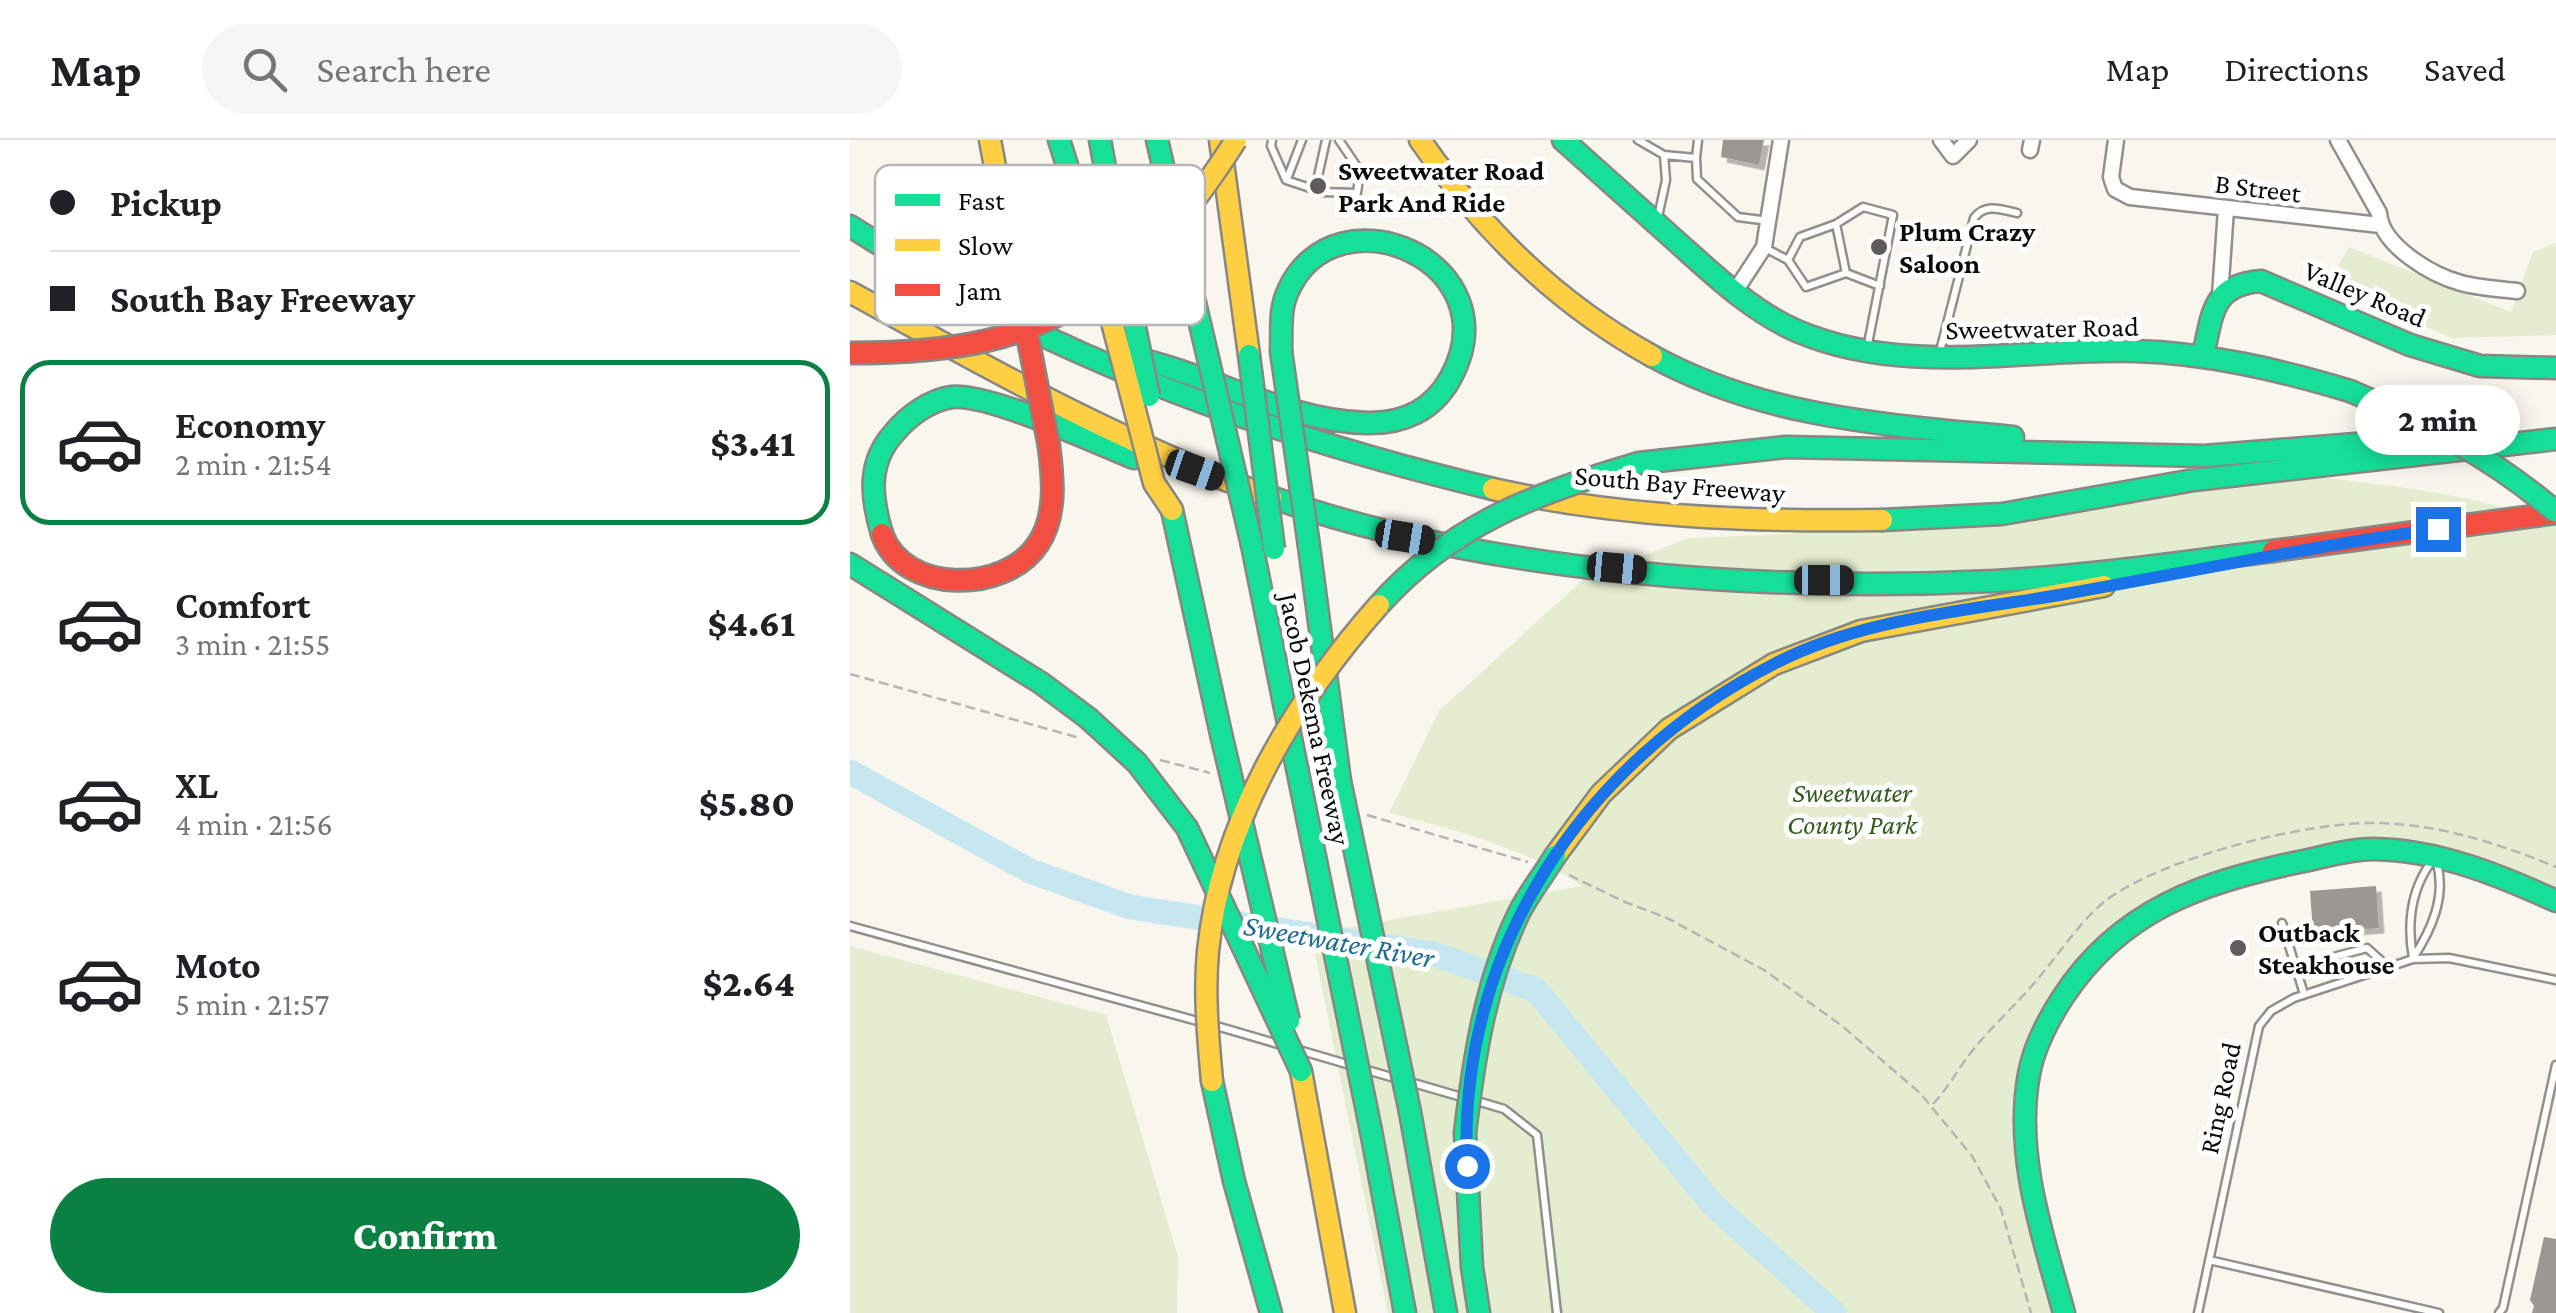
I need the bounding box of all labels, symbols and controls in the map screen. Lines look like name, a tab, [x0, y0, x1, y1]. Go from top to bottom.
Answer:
search box	[202, 24, 902, 114]
icon: search	[237, 42, 292, 97]
text: Map	[50, 43, 142, 96]
text: Search here	[317, 48, 491, 90]
text: Map	[2106, 50, 2169, 89]
text: Directions	[2224, 50, 2369, 89]
text: Saved	[2424, 50, 2506, 89]
place label: Sweetwater Road Park And Ride	[1338, 155, 1545, 218]
legend	[875, 165, 1205, 325]
street label: B Street	[2213, 167, 2303, 209]
marker: Sweetwater Road Park And Ride	[1307, 175, 1329, 197]
text: Pickup	[110, 182, 222, 224]
text: Fast	[958, 185, 1005, 216]
place label: Plum Crazy Saloon	[1899, 216, 2036, 279]
text: Slow	[958, 230, 1013, 261]
marker: Plum Crazy Saloon	[1868, 236, 1890, 258]
street label: Valley Road	[2299, 254, 2431, 334]
text: Jam	[955, 275, 1002, 306]
text: South Bay Freeway	[110, 278, 415, 320]
street label: Sweetwater Road	[1945, 311, 2139, 345]
callout: 2 min	[2356, 384, 2520, 454]
icon: car	[55, 398, 145, 488]
text: 2 min	[2398, 402, 2477, 438]
text: Economy	[175, 404, 325, 446]
text: $3.41	[710, 422, 795, 464]
text: 2 min · 21:54	[175, 446, 332, 482]
car	[1162, 446, 1228, 494]
street label: South Bay Freeway	[1573, 459, 1788, 509]
route end	[2416, 507, 2461, 552]
car	[1373, 517, 1437, 557]
car	[1586, 550, 1648, 586]
car	[1794, 565, 1854, 595]
icon: car	[55, 578, 145, 668]
text: Comfort	[175, 584, 311, 626]
street label: Jacob Dekema Freeway	[1272, 587, 1357, 849]
text: $4.61	[707, 602, 795, 644]
text: 3 min · 21:55	[175, 626, 330, 662]
icon: car	[55, 758, 145, 848]
text: XL	[175, 764, 218, 806]
park label: Sweetwater County Park	[1787, 777, 1919, 840]
text: $5.80	[699, 782, 795, 824]
text: 4 min · 21:56	[175, 806, 333, 842]
water label: Sweetwater River	[1241, 908, 1438, 974]
place label: Outback Steakhouse	[2258, 917, 2395, 980]
marker: Outback Steakhouse	[2227, 937, 2249, 959]
icon: car	[55, 938, 145, 1028]
text: Moto	[175, 944, 261, 986]
text: $2.64	[702, 962, 795, 1004]
text: 5 min · 21:57	[175, 986, 329, 1022]
street label: Ring Road	[2193, 1039, 2247, 1157]
route start	[1445, 1144, 1490, 1189]
button: Confirm	[50, 1178, 800, 1293]

